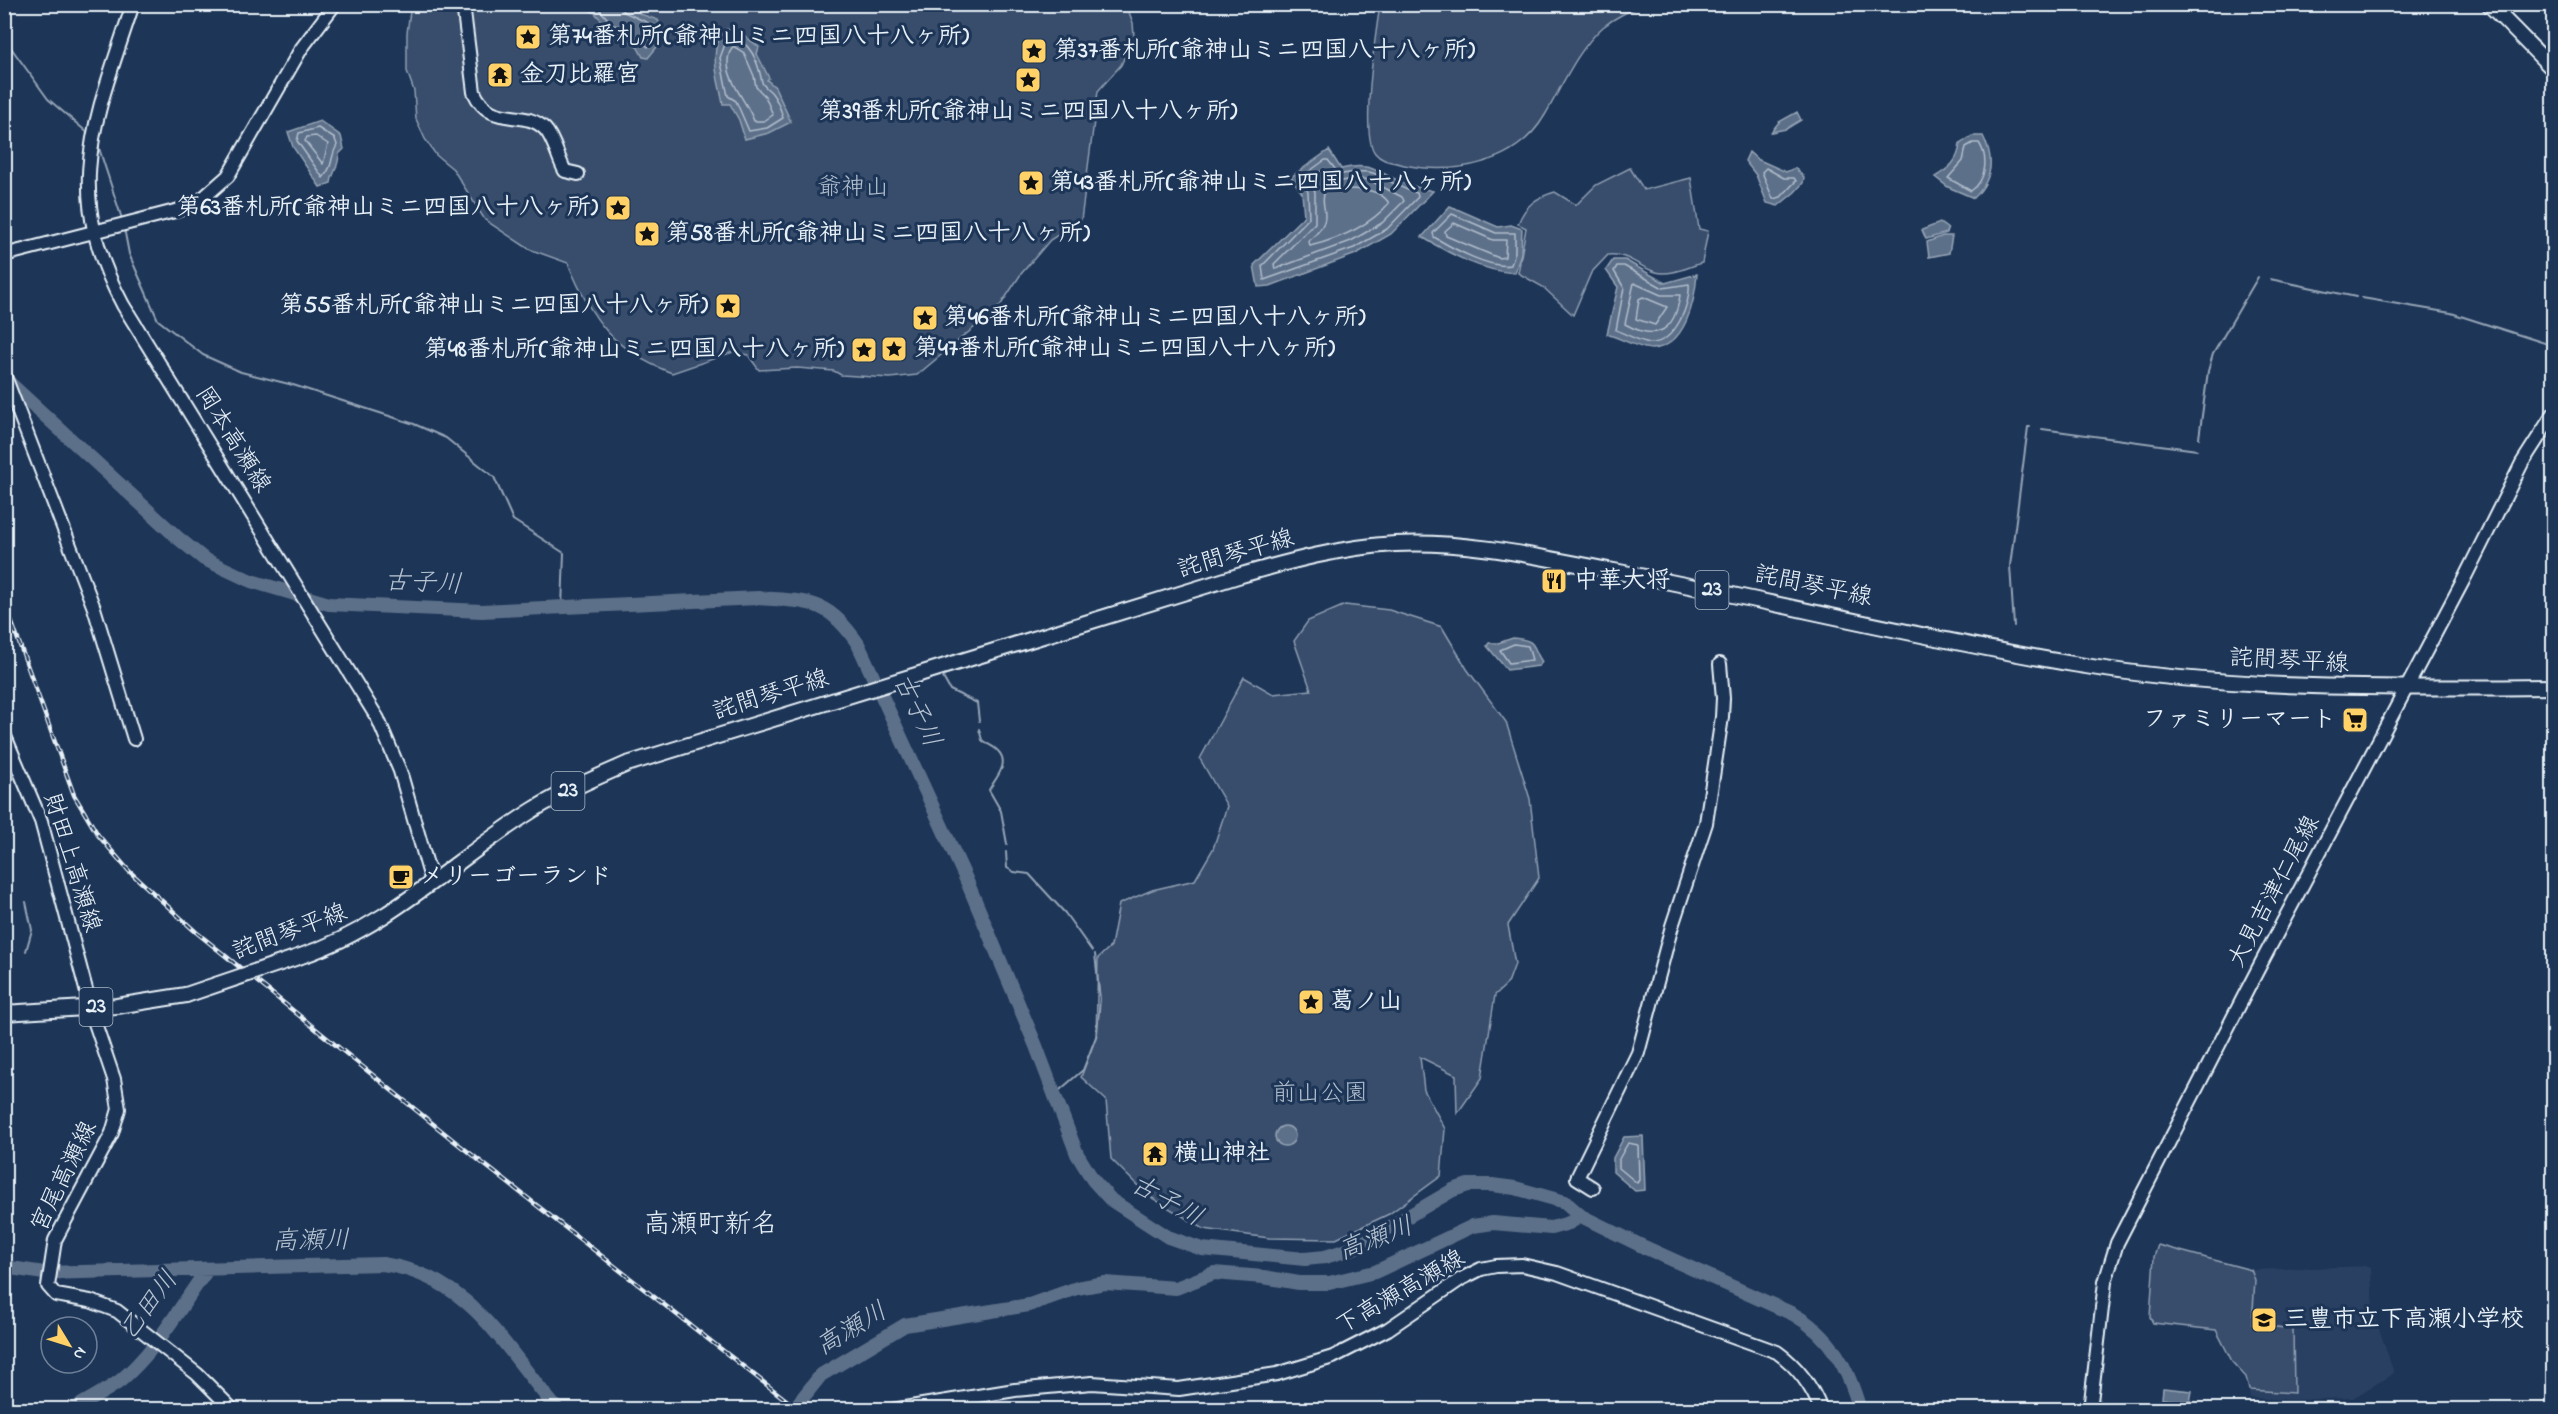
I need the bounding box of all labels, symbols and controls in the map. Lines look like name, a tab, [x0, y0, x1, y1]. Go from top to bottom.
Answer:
place label: 第74番札所(爺神山ミニ四国八十八ヶ所)	[548, 20, 969, 55]
place icon: 第74番札所(爺神山ミニ四国八十八ヶ所)	[513, 22, 543, 52]
place label: 第37番札所(爺神山ミニ四国八十八ヶ所)	[1054, 34, 1475, 69]
place icon: 第37番札所(爺神山ミニ四国八十八ヶ所)	[1019, 36, 1049, 66]
place label: 金刀比羅宮	[520, 58, 640, 93]
temple icon: 金刀比羅宮	[485, 60, 515, 90]
place icon: 第39番札所(爺神山ミニ四国八十八ヶ所)	[1013, 65, 1043, 95]
place label: 第39番札所(爺神山ミニ四国八十八ヶ所)	[819, 95, 1237, 130]
place label: 第43番札所(爺神山ミニ四国八十八ヶ所)	[1050, 166, 1471, 201]
place icon: 第43番札所(爺神山ミニ四国八十八ヶ所)	[1016, 168, 1046, 198]
park label: 爺神山	[817, 171, 889, 206]
place label: 第63番札所(爺神山ミニ四国八十八ヶ所)	[176, 191, 598, 226]
place icon: 第63番札所(爺神山ミニ四国八十八ヶ所)	[603, 193, 633, 223]
place label: 第58番札所(爺神山ミニ四国八十八ヶ所)	[666, 217, 1090, 252]
place icon: 第58番札所(爺神山ミニ四国八十八ヶ所)	[632, 219, 662, 249]
place label: 第55番札所(爺神山ミニ四国八十八ヶ所)	[279, 289, 708, 324]
place icon: 第55番札所(爺神山ミニ四国八十八ヶ所)	[713, 291, 743, 321]
place label: 第46番札所(爺神山ミニ四国八十八ヶ所)	[944, 301, 1366, 336]
place icon: 第46番札所(爺神山ミニ四国八十八ヶ所)	[910, 303, 940, 333]
place label: 第47番札所(爺神山ミニ四国八十八ヶ所)	[914, 332, 1335, 367]
place label: 第48番札所(爺神山ミニ四国八十八ヶ所)	[424, 333, 844, 368]
place icon: 第47番札所(爺神山ミニ四国八十八ヶ所)	[879, 334, 909, 364]
place icon: 第48番札所(爺神山ミニ四国八十八ヶ所)	[849, 335, 879, 365]
street label: 岡本高瀬線	[185, 380, 279, 500]
street label: 詫間琴平線	[1174, 522, 1298, 588]
street label: 詫間琴平線	[1751, 557, 1875, 617]
water label: 古子川	[383, 563, 463, 605]
place label: 中華大将	[1574, 564, 1670, 599]
restaurant icon: 中華大将	[1539, 566, 1569, 596]
road number: 23	[1696, 571, 1728, 609]
street label: 詫間琴平線	[2228, 641, 2350, 683]
street label: 詫間琴平線	[709, 662, 833, 730]
water label: 古子川	[882, 668, 950, 754]
place label: ファミリーマート	[2143, 703, 2336, 738]
supermarket icon: ファミリーマート	[2340, 705, 2370, 735]
road number: 23	[552, 772, 584, 810]
street label: 財田上高瀬線	[33, 789, 109, 937]
street label: 大見吉津仁尾線	[2220, 810, 2330, 974]
place label: メリーゴーランド	[420, 860, 612, 895]
cafe icon: メリーゴーランド	[386, 862, 416, 892]
street label: 詫間琴平線	[228, 896, 352, 970]
place label: 葛ノ山	[1330, 985, 1402, 1020]
place icon: 葛ノ山	[1296, 987, 1326, 1017]
road number: 23	[80, 988, 112, 1026]
park label: 前山公園	[1272, 1077, 1368, 1112]
street label: 宮尾高瀬線	[23, 1115, 107, 1239]
place label: 横山神社	[1174, 1137, 1270, 1172]
temple icon: 横山神社	[1140, 1139, 1170, 1169]
water label: 古子川	[1123, 1166, 1209, 1238]
district label: 高瀬町新名	[644, 1206, 779, 1245]
water label: 高瀬川	[1333, 1208, 1419, 1272]
water label: 高瀬川	[272, 1222, 350, 1262]
street label: 下高瀬高瀬線	[1330, 1242, 1472, 1344]
water label: 乙田川	[111, 1263, 189, 1349]
water label: 高瀬川	[809, 1294, 895, 1366]
place label: 三豊市立下高瀬小学校	[2284, 1303, 2524, 1338]
school or university icon: 三豊市立下高瀬小学校	[2249, 1305, 2279, 1335]
north arrow	[39, 1315, 99, 1375]
text: N	[66, 1341, 92, 1365]

